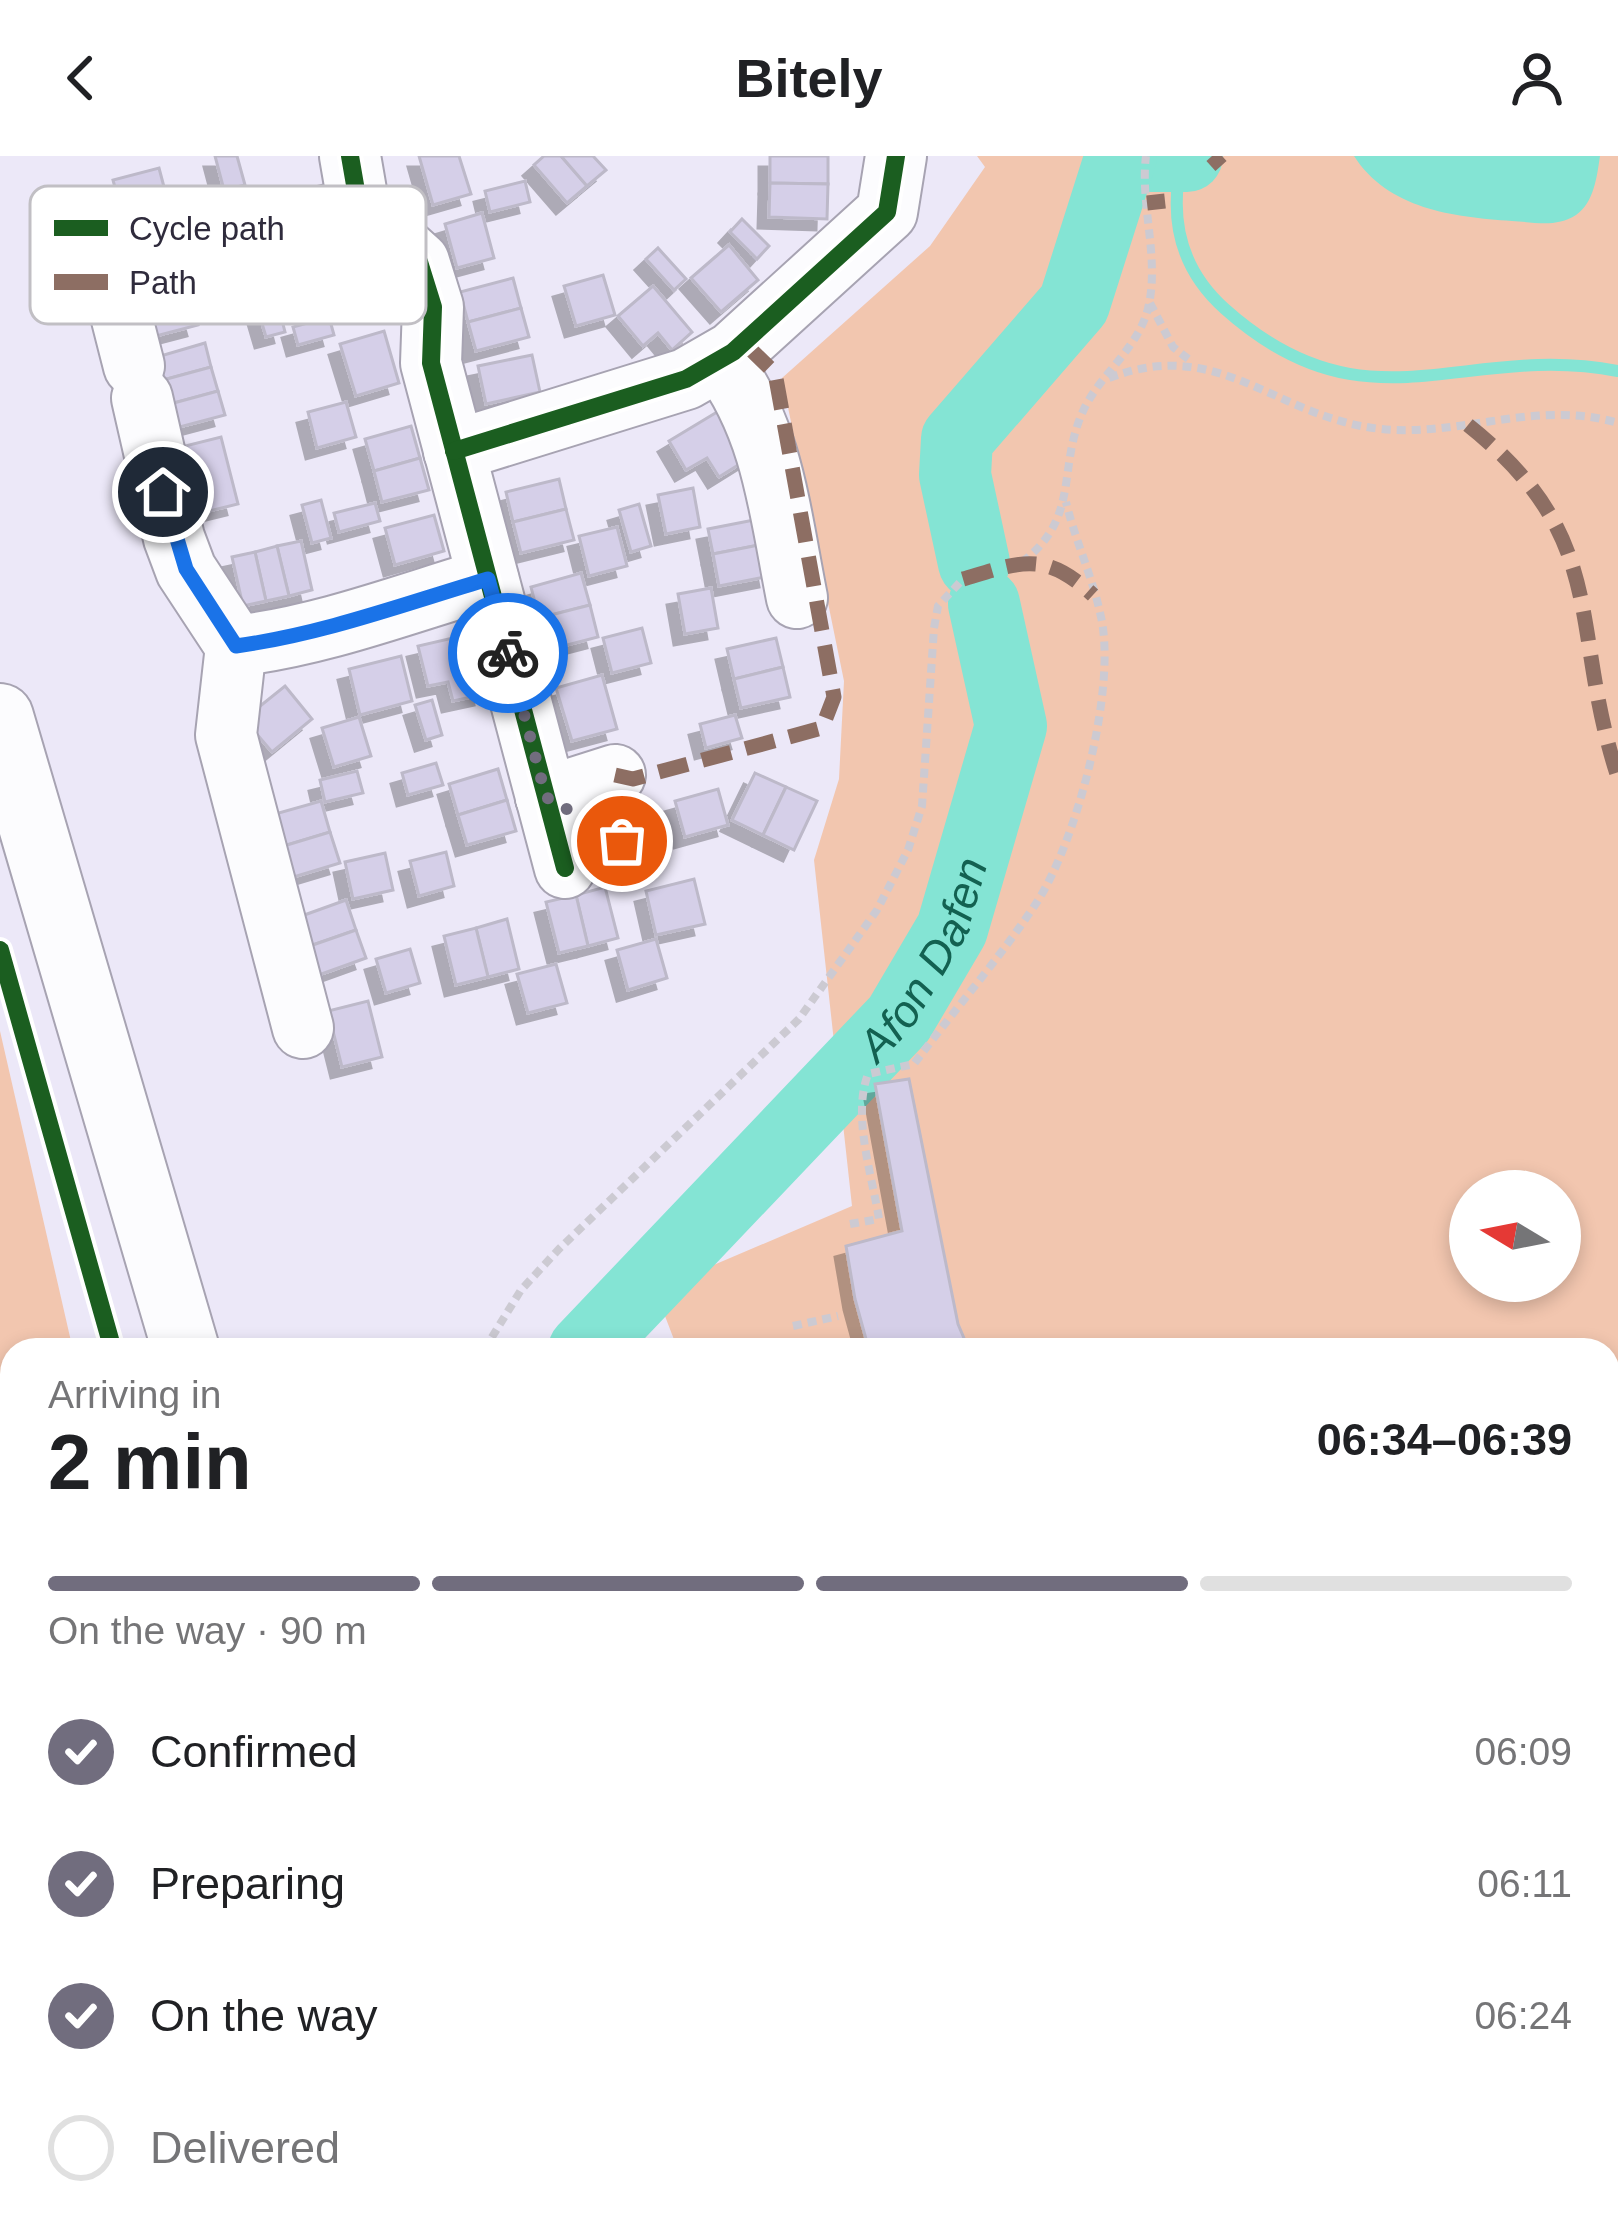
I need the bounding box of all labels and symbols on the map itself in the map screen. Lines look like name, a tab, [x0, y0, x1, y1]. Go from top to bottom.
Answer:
legend	[30, 186, 426, 324]
text: Cycle path	[129, 210, 285, 247]
text: Path	[129, 264, 197, 301]
pin	[112, 441, 214, 543]
courier	[448, 593, 568, 713]
pin	[571, 790, 673, 892]
water label: Afon Dafen	[846, 852, 997, 1073]
north arrow	[1449, 1170, 1581, 1302]

